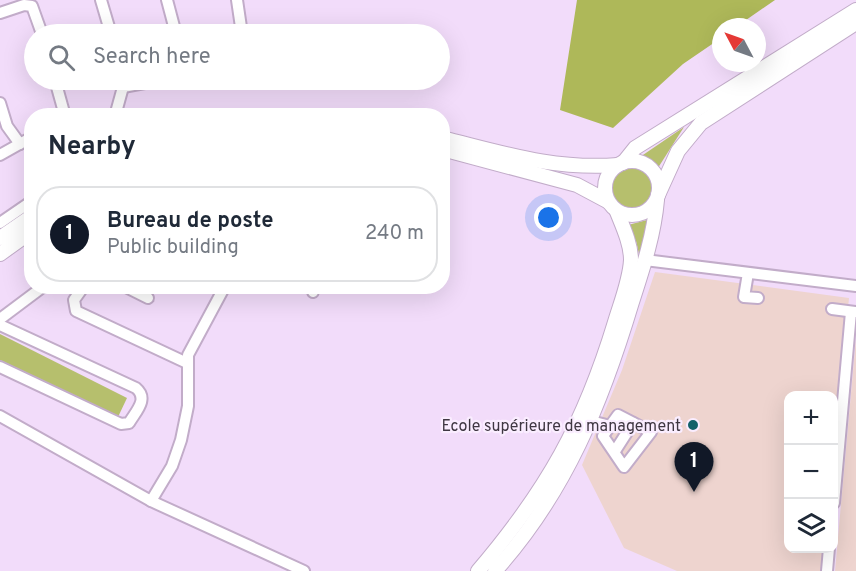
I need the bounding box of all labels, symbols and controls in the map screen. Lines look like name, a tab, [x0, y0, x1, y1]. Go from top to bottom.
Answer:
north arrow	[712, 18, 766, 72]
search box	[24, 24, 450, 90]
icon: search	[45, 41, 78, 74]
text: Search here	[93, 44, 211, 71]
text: Nearby	[48, 131, 136, 164]
your location	[534, 203, 563, 232]
text: Bureau de poste	[107, 208, 274, 235]
text: 1	[66, 221, 74, 247]
text: 240 m	[365, 221, 424, 247]
text: Public building	[107, 235, 239, 261]
map controls	[784, 391, 838, 553]
button: +	[784, 391, 838, 445]
place label: Ecole supérieure de management	[441, 417, 681, 437]
marker: Ecole supérieure de management	[686, 418, 700, 432]
pin: 1	[674, 442, 714, 492]
button: −	[784, 445, 838, 499]
button: layers	[784, 499, 838, 553]

